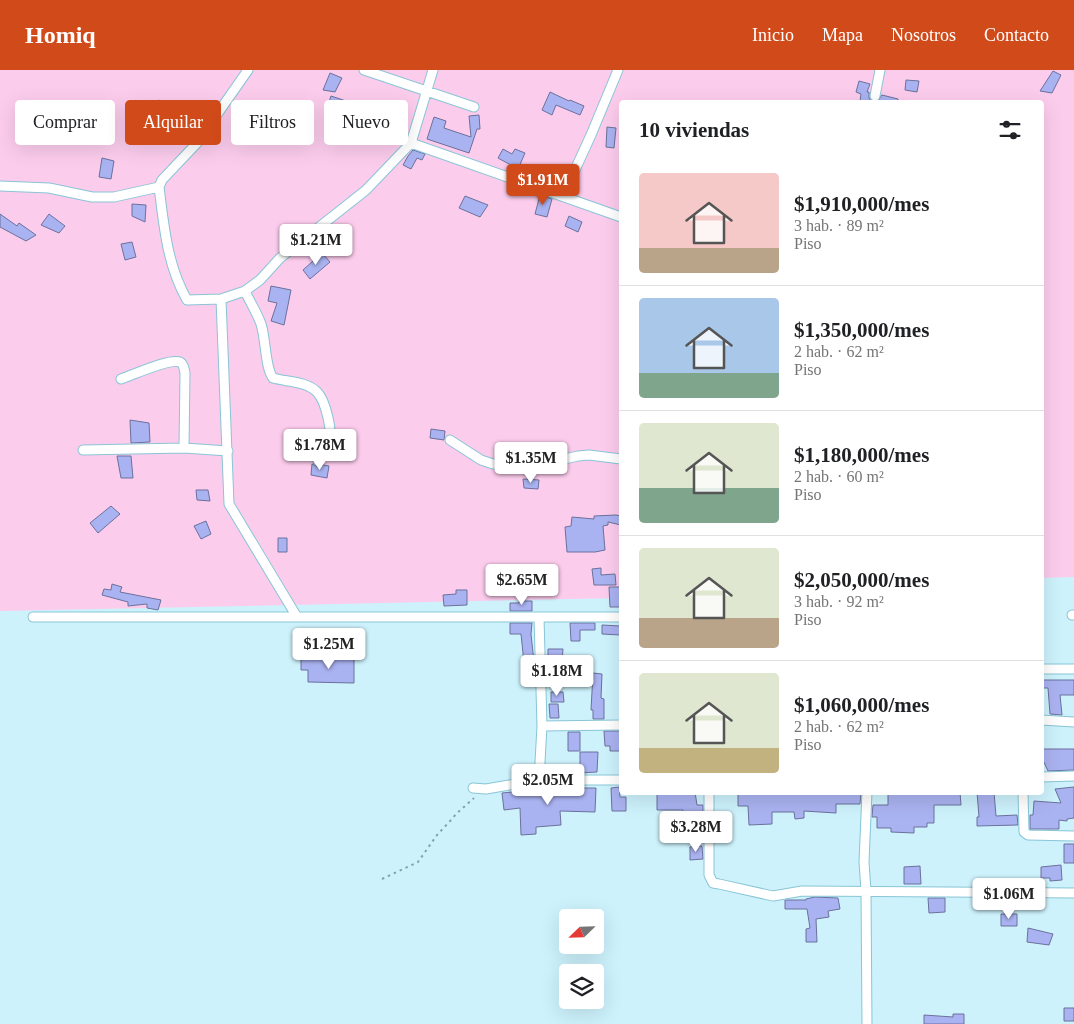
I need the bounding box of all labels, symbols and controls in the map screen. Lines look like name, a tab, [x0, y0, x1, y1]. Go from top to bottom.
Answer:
text: Homiq	[25, 22, 96, 48]
text: Inicio	[752, 25, 794, 45]
text: Mapa	[822, 25, 863, 45]
text: Nosotros	[891, 25, 956, 45]
text: Contacto	[984, 25, 1049, 45]
chip: Comprar	[15, 100, 115, 145]
chip: Alquilar	[125, 100, 221, 145]
chip: Filtros	[231, 100, 314, 145]
chip: Nuevo	[324, 100, 408, 145]
icon: filters	[996, 116, 1024, 144]
text: 10 viviendas	[639, 118, 749, 142]
pin: $1.91M	[502, 164, 584, 206]
text: $1.91M	[517, 171, 569, 188]
text: $1,910,000/mes	[794, 192, 929, 216]
icon: home	[679, 193, 739, 253]
text: 3 hab. · 89 m²	[794, 217, 884, 234]
pin: $1.21M	[275, 224, 357, 266]
text: $1.21M	[290, 231, 342, 248]
text: Piso	[794, 235, 822, 252]
icon: home	[679, 318, 739, 378]
text: $1,350,000/mes	[794, 318, 929, 342]
text: 2 hab. · 62 m²	[794, 343, 884, 360]
text: Piso	[794, 361, 822, 378]
pin: $1.78M	[279, 428, 361, 471]
text: $1.78M	[294, 436, 346, 453]
pin: $1.35M	[490, 442, 572, 484]
icon: home	[679, 443, 739, 503]
text: $1,180,000/mes	[794, 443, 929, 467]
text: $1.35M	[505, 449, 557, 466]
text: 2 hab. · 60 m²	[794, 468, 884, 485]
text: Piso	[794, 486, 822, 503]
pin: $2.65M	[481, 564, 563, 606]
icon: home	[679, 568, 739, 628]
text: $2,050,000/mes	[794, 568, 929, 592]
text: $2.65M	[496, 571, 548, 588]
text: 3 hab. · 92 m²	[794, 593, 884, 610]
text: Piso	[794, 611, 822, 628]
pin: $1.25M	[288, 628, 370, 670]
text: $1.25M	[303, 635, 355, 652]
pin: $1.18M	[516, 654, 598, 697]
text: $1.18M	[531, 662, 583, 679]
icon: home	[679, 693, 739, 753]
text: $1,060,000/mes	[794, 693, 929, 717]
text: 2 hab. · 62 m²	[794, 718, 884, 735]
text: Piso	[794, 736, 822, 753]
pin: $2.05M	[507, 764, 589, 806]
text: $2.05M	[522, 771, 574, 788]
pin: $3.28M	[655, 810, 737, 853]
text: $3.28M	[670, 818, 722, 835]
pin: $1.06M	[968, 878, 1050, 920]
text: $1.06M	[983, 885, 1035, 902]
north arrow	[559, 909, 604, 954]
map controls	[559, 909, 604, 1009]
button: layers	[559, 964, 604, 1009]

